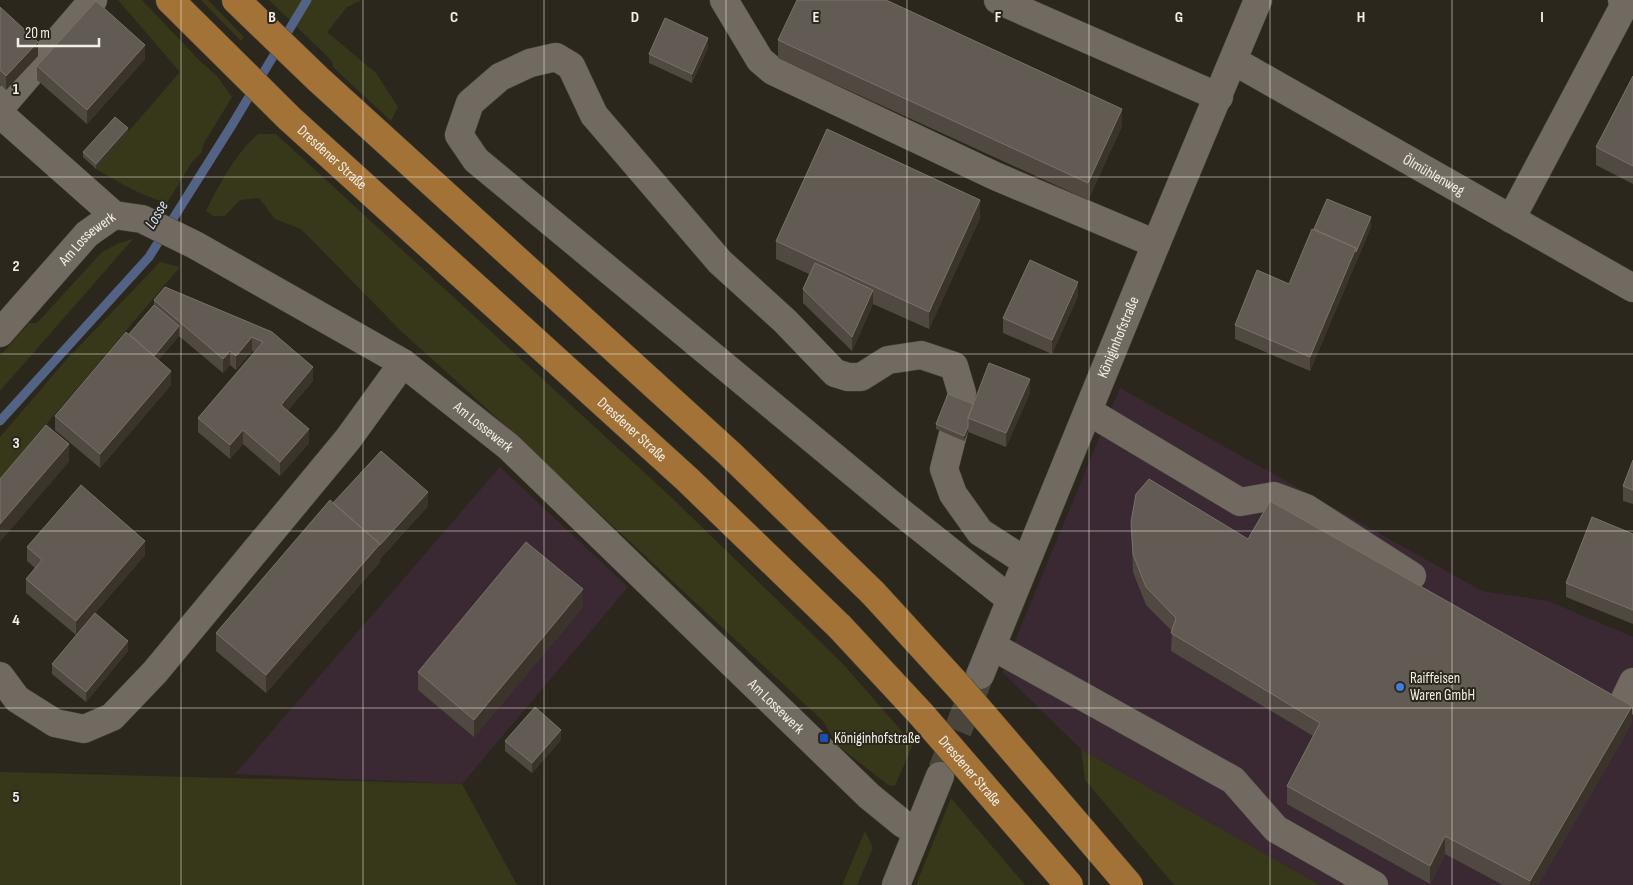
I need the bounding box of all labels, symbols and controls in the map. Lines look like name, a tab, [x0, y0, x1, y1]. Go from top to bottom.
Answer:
text: B	[268, 8, 276, 27]
text: C	[450, 8, 458, 27]
text: D	[631, 8, 639, 27]
text: E	[813, 8, 820, 27]
text: F	[995, 8, 1002, 27]
text: G	[1175, 8, 1183, 27]
text: H	[1357, 8, 1365, 27]
text: I	[1540, 8, 1544, 27]
scale bar	[18, 15, 99, 47]
text: 20 m	[25, 24, 50, 43]
text: 1	[13, 80, 20, 99]
street label: Dresdener Straße	[293, 121, 371, 194]
street label: Ölmühlenweg	[1400, 150, 1468, 200]
water label: Losse	[141, 197, 173, 233]
street label: Am Lossewerk	[54, 207, 120, 270]
text: 2	[12, 257, 20, 276]
street label: Königinhofstraße	[1093, 294, 1143, 381]
street label: Dresdener Straße	[593, 393, 671, 466]
street label: Am Lossewerk	[449, 397, 518, 456]
text: 3	[12, 434, 20, 453]
text: 4	[12, 611, 20, 630]
place label: Raiffeisen Waren GmbH	[1410, 669, 1475, 705]
street label: Am Lossewerk	[743, 674, 809, 738]
marker: Raiffeisen Waren GmbH	[1394, 681, 1406, 693]
place label: Königinhofstraße	[834, 729, 920, 748]
street label: Dresdener Straße	[934, 731, 1006, 810]
marker: Königinhofstraße	[818, 732, 830, 744]
text: 5	[12, 788, 20, 807]

